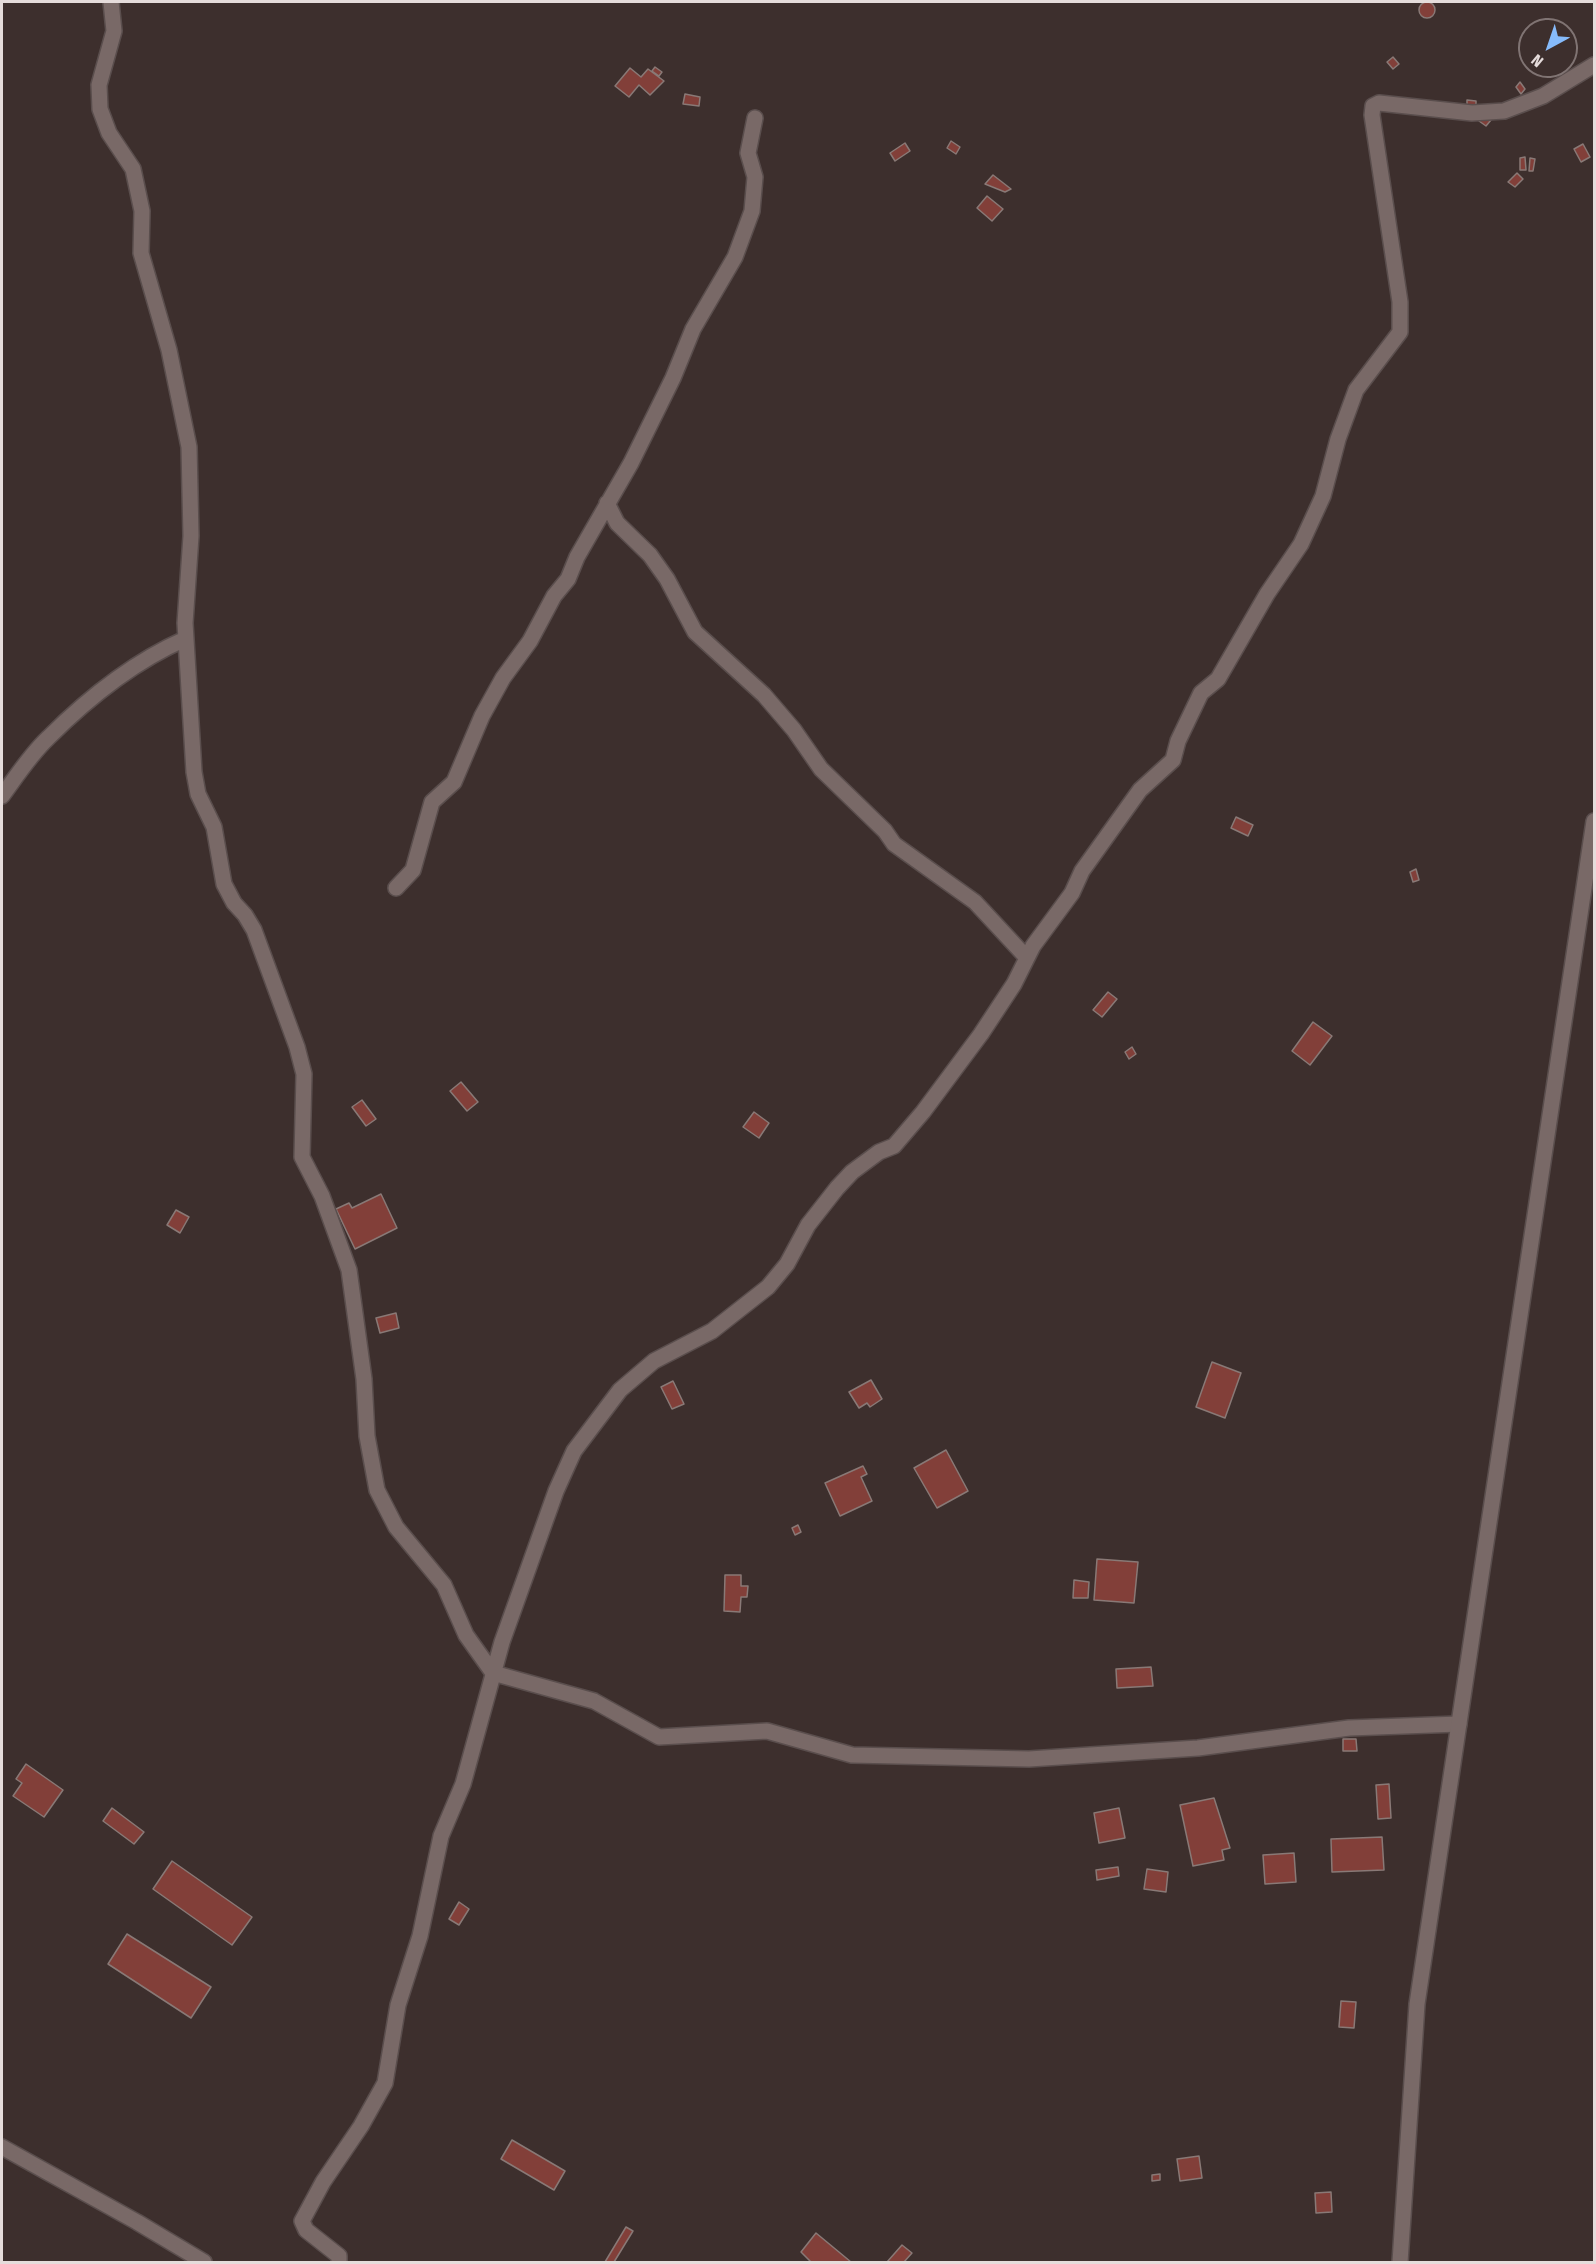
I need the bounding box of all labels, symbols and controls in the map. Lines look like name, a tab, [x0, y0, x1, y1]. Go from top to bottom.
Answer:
north arrow	[1518, 18, 1578, 78]
text: N	[1528, 50, 1547, 71]

